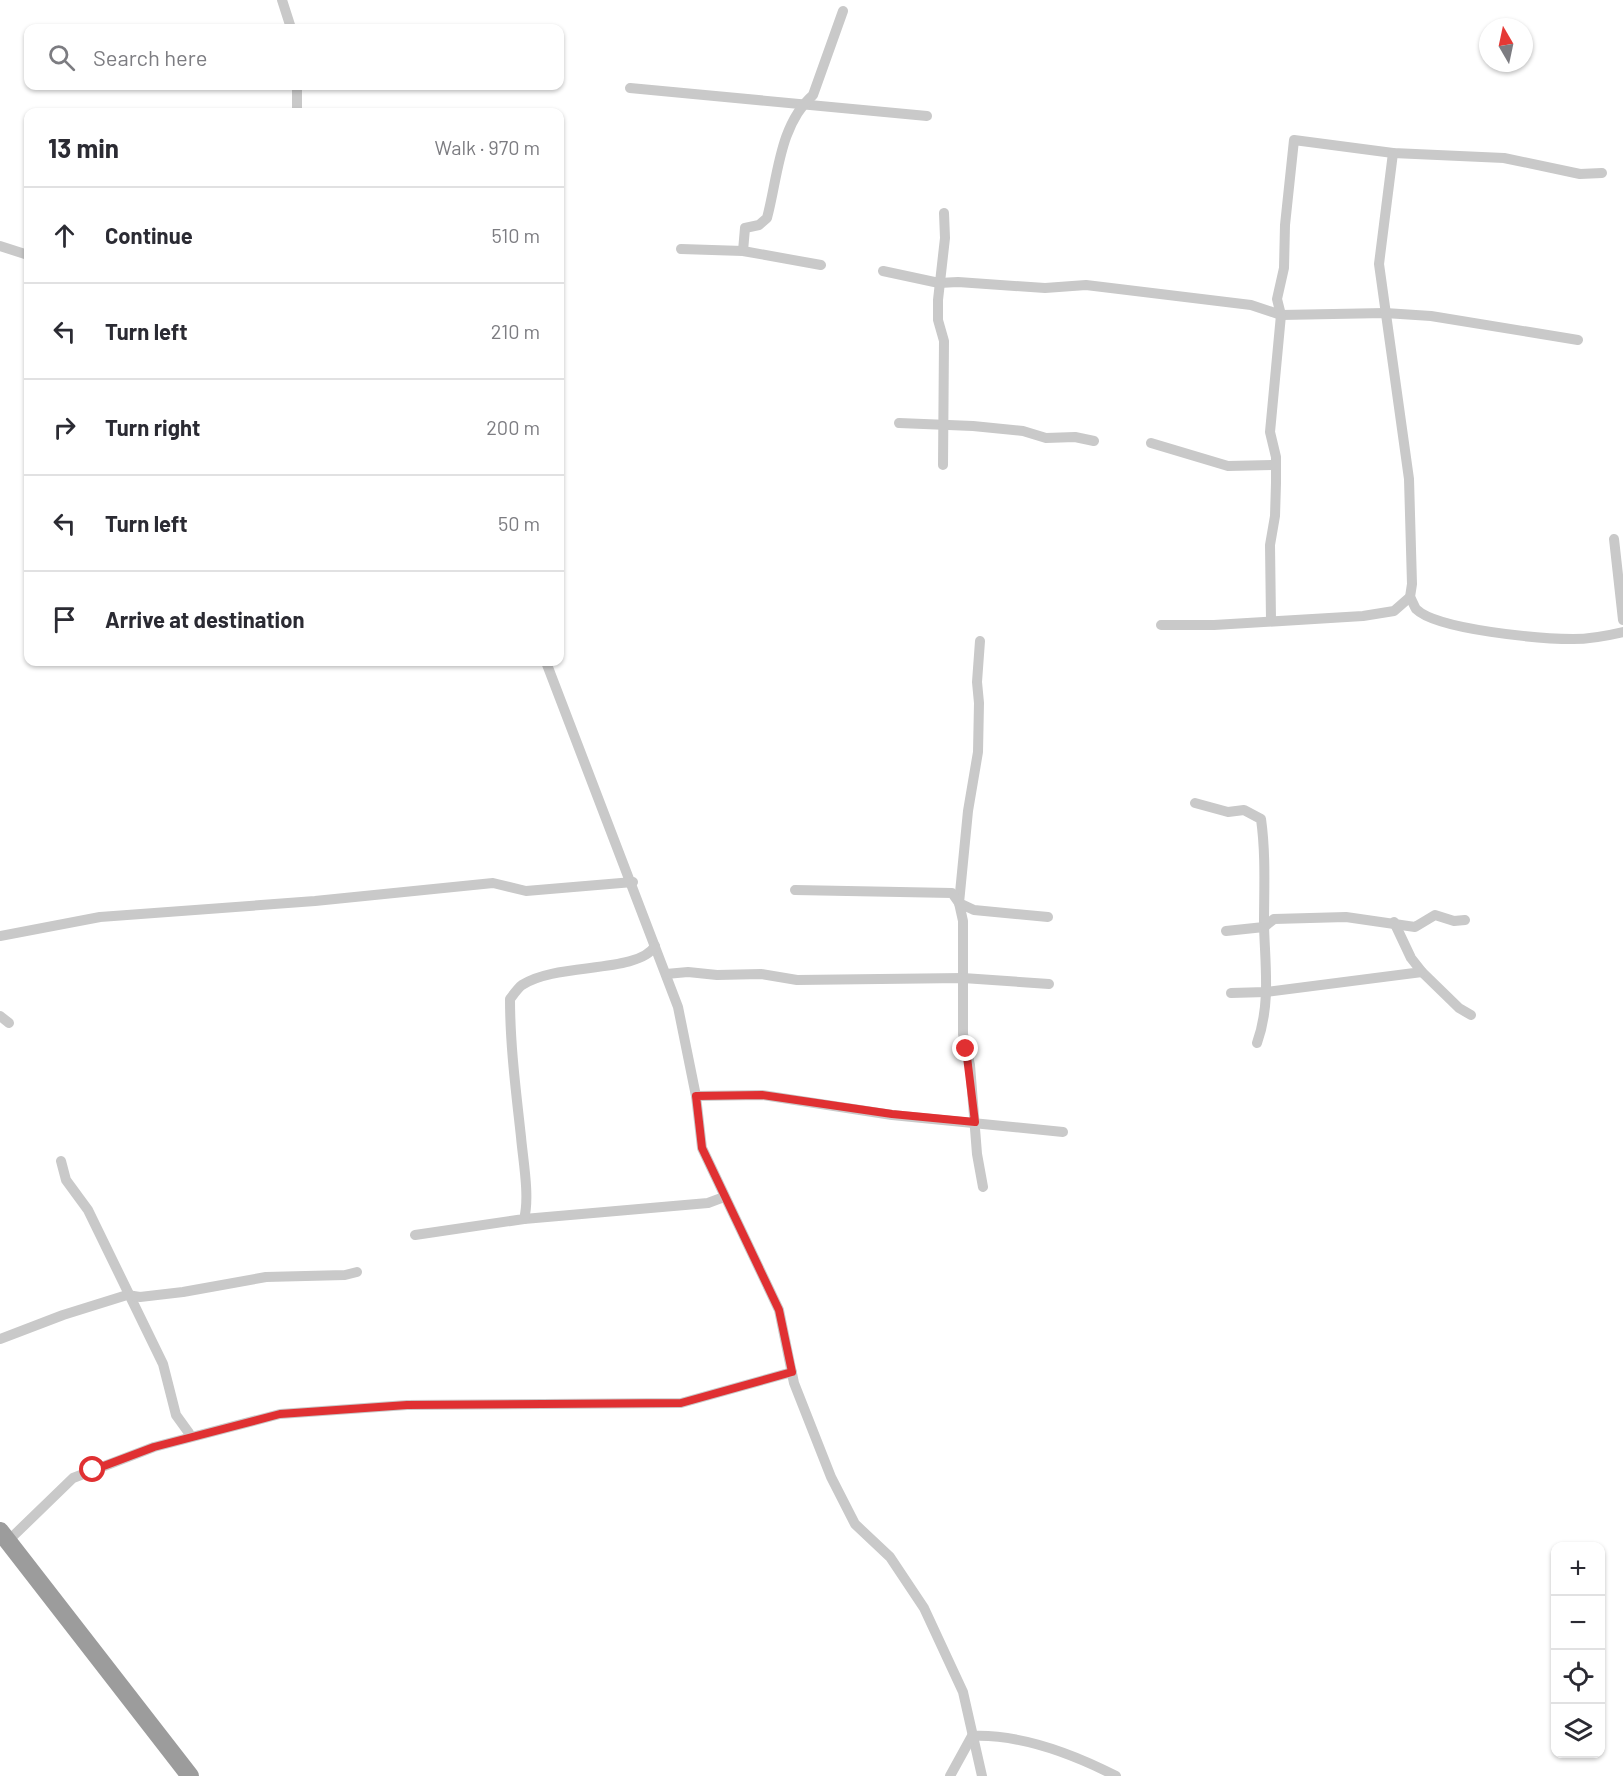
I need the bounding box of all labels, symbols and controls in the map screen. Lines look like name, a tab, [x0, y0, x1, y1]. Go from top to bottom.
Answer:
north arrow	[1479, 18, 1533, 72]
search box	[24, 24, 564, 90]
icon: search	[45, 41, 78, 74]
text: Search here	[93, 44, 207, 70]
text: 13 min	[48, 132, 119, 163]
text: Walk · 970 m	[435, 135, 540, 159]
icon: ahead	[48, 219, 81, 252]
text: Continue	[105, 222, 193, 248]
text: 510 m	[491, 223, 540, 247]
icon: left	[48, 315, 81, 348]
text: Turn left	[105, 318, 188, 344]
text: 210 m	[491, 319, 540, 343]
icon: right	[48, 411, 81, 444]
text: Turn right	[105, 414, 200, 440]
text: 200 m	[486, 415, 540, 439]
icon: left	[48, 507, 81, 540]
text: Turn left	[105, 510, 188, 536]
text: 50 m	[498, 511, 540, 535]
icon: arrive	[48, 603, 81, 636]
text: Arrive at destination	[105, 606, 304, 632]
route end	[952, 1035, 978, 1061]
route start	[79, 1456, 105, 1482]
map controls	[1551, 1542, 1605, 1758]
button: +	[1551, 1542, 1605, 1596]
button: −	[1551, 1596, 1605, 1650]
button: locate	[1551, 1650, 1605, 1704]
button: layers	[1551, 1704, 1605, 1758]

